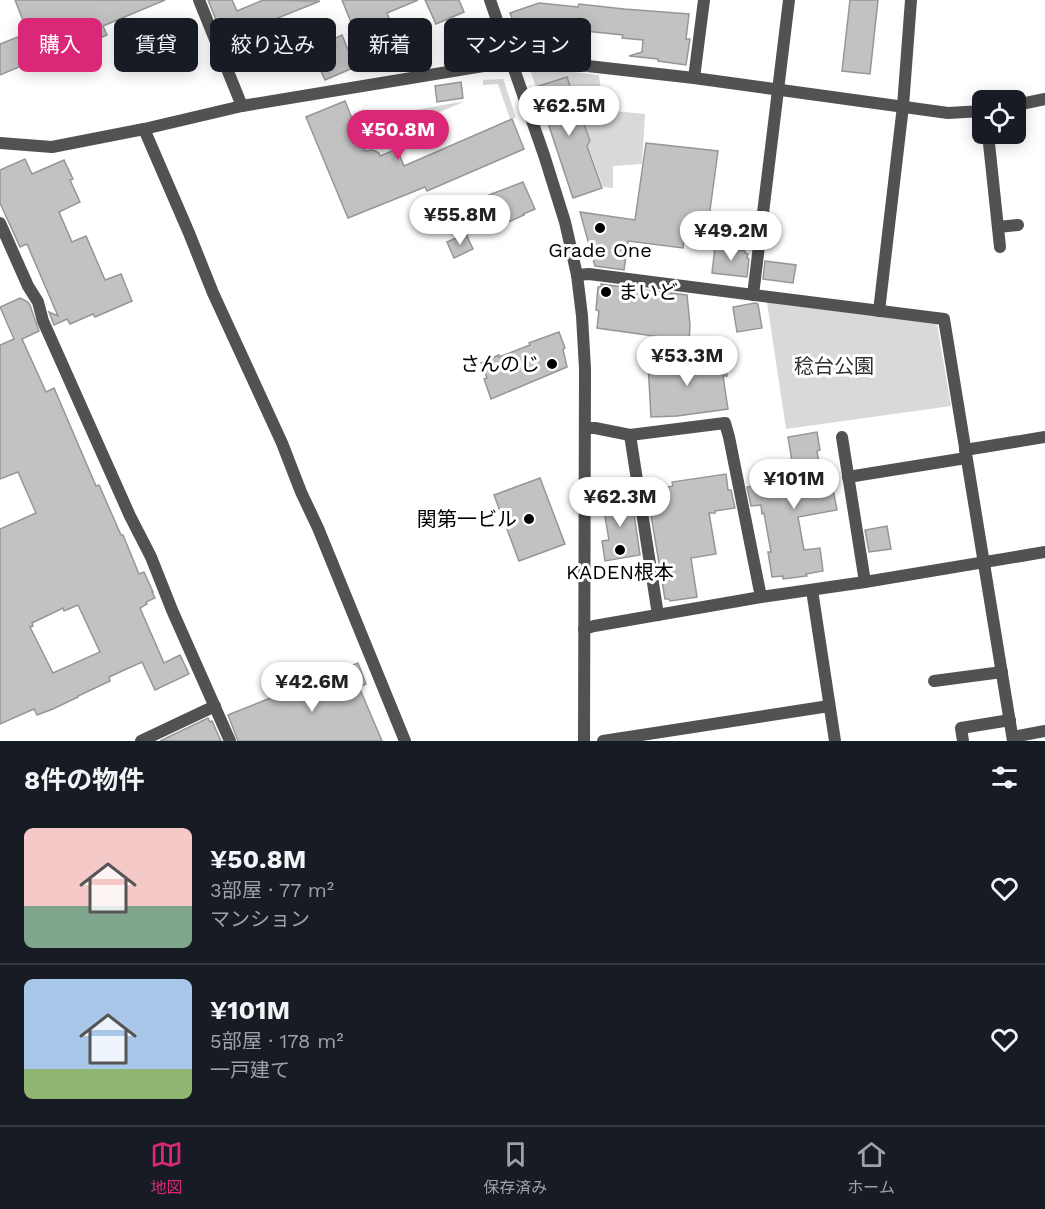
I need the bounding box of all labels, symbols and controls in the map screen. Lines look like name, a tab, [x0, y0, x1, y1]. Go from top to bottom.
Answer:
chip: 購入	[18, 18, 102, 72]
chip: 賃貸	[114, 18, 198, 72]
chip: 絞り込み	[210, 18, 336, 72]
chip: 新着	[348, 18, 432, 72]
chip: マンション	[444, 18, 591, 72]
pin: ¥62.5M	[520, 86, 618, 137]
map controls	[972, 90, 1026, 144]
button: locate	[972, 90, 1026, 144]
text: ¥62.5M	[532, 93, 606, 117]
pin: ¥50.8M	[349, 110, 447, 161]
text: ¥50.8M	[361, 117, 435, 141]
pin: ¥55.8M	[411, 195, 509, 246]
text: ¥55.8M	[423, 202, 497, 226]
pin: ¥49.2M	[682, 211, 780, 262]
text: ¥49.2M	[694, 218, 768, 242]
marker: Grade One	[593, 221, 607, 235]
place label: Grade One	[548, 238, 652, 262]
place label: まいど	[618, 280, 678, 304]
marker: まいど	[599, 285, 613, 299]
pin: ¥53.3M	[638, 336, 736, 387]
text: ¥53.3M	[651, 343, 723, 367]
place label: さんのじ	[460, 352, 540, 376]
park label: 稔台公園	[794, 354, 874, 378]
marker: さんのじ	[545, 357, 559, 371]
pin: ¥101M	[752, 459, 836, 510]
text: ¥101M	[763, 466, 825, 490]
pin: ¥62.3M	[571, 477, 669, 528]
text: ¥62.3M	[583, 484, 657, 508]
place label: 関第一ビル	[417, 507, 517, 531]
marker: 関第一ビル	[522, 512, 536, 526]
marker: KADEN根本	[613, 543, 627, 557]
place label: KADEN根本	[566, 560, 674, 584]
pin: ¥42.6M	[263, 662, 361, 713]
text: ¥42.6M	[275, 669, 349, 693]
icon: filters	[988, 761, 1021, 794]
text: 8件の物件	[24, 765, 144, 795]
text: ¥50.8M	[210, 844, 306, 874]
icon: home	[72, 852, 144, 924]
icon: heart	[988, 872, 1021, 905]
text: 3部屋 · 77 m²	[210, 878, 334, 902]
text: マンション	[210, 907, 310, 931]
text: ¥101M	[210, 995, 290, 1025]
icon: home	[72, 1003, 144, 1075]
icon: heart	[988, 1023, 1021, 1056]
text: 5部屋 · 178 m²	[210, 1029, 344, 1053]
text: 一戸建て	[210, 1058, 290, 1082]
tab: 地図	[150, 1138, 183, 1198]
tab: 保存済み	[483, 1138, 547, 1198]
tab: ホーム	[847, 1138, 895, 1198]

